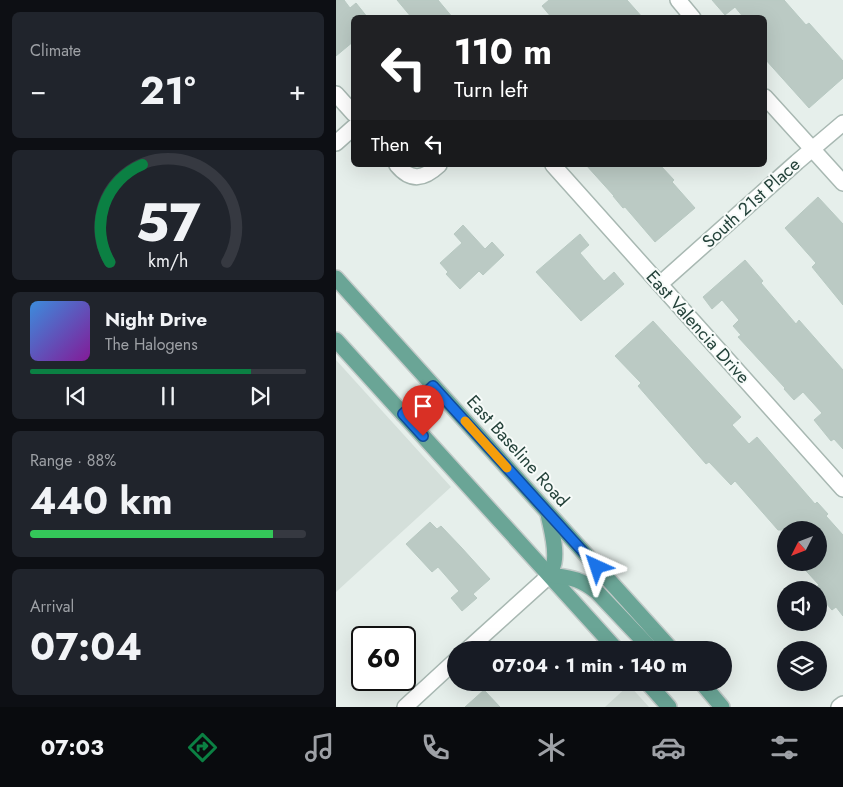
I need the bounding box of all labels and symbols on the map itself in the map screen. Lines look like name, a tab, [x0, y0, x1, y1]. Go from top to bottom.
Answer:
street label: South 21st Place	[696, 152, 806, 254]
street label: East Valencia Drive	[640, 265, 756, 389]
pin	[402, 385, 444, 436]
street label: East Baseline Road	[461, 389, 575, 513]
north arrow	[777, 521, 827, 571]
position arrow	[570, 540, 622, 592]
speed limit sign: 60	[351, 626, 416, 691]

